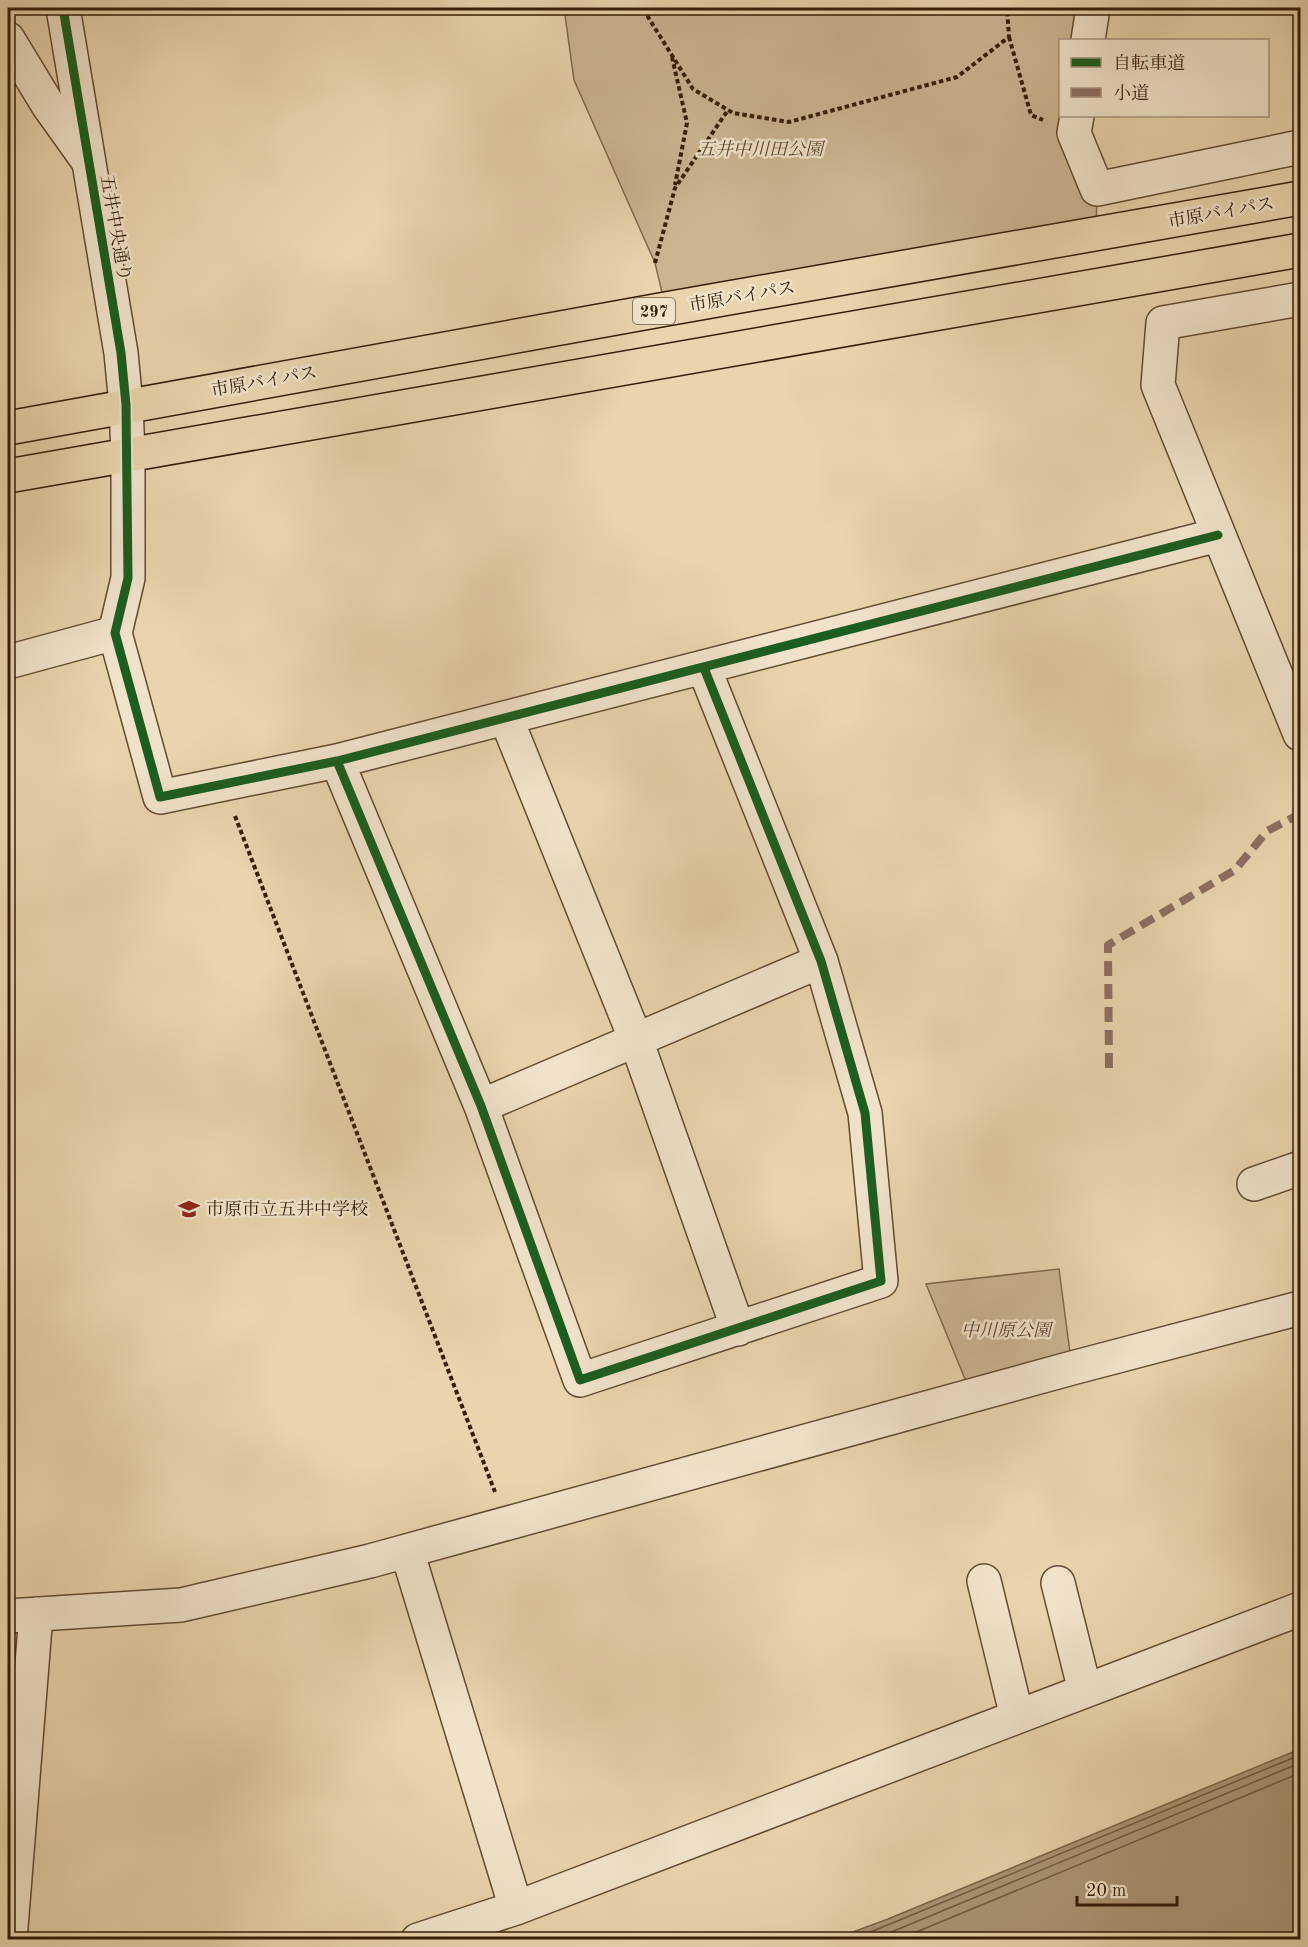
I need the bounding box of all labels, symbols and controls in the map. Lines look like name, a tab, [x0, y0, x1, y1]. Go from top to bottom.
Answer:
legend	[1059, 39, 1269, 117]
text: 自転車道	[1113, 53, 1185, 73]
text: 小道	[1113, 83, 1149, 103]
park label: 五井中川田公園	[697, 139, 826, 159]
street label: 五井中央通り	[97, 173, 135, 283]
street label: 市原バイパス	[1166, 193, 1276, 231]
street label: 市原バイパス	[687, 277, 797, 315]
road number: 297	[633, 298, 675, 324]
street label: 市原バイパス	[209, 362, 319, 400]
school or university icon: 市原市立五井中学校	[177, 1197, 201, 1221]
place label: 市原市立五井中学校	[206, 1199, 368, 1219]
park label: 中川原公園	[961, 1320, 1054, 1340]
scale bar	[1077, 1869, 1178, 1907]
text: 20 m	[1086, 1882, 1126, 1900]

